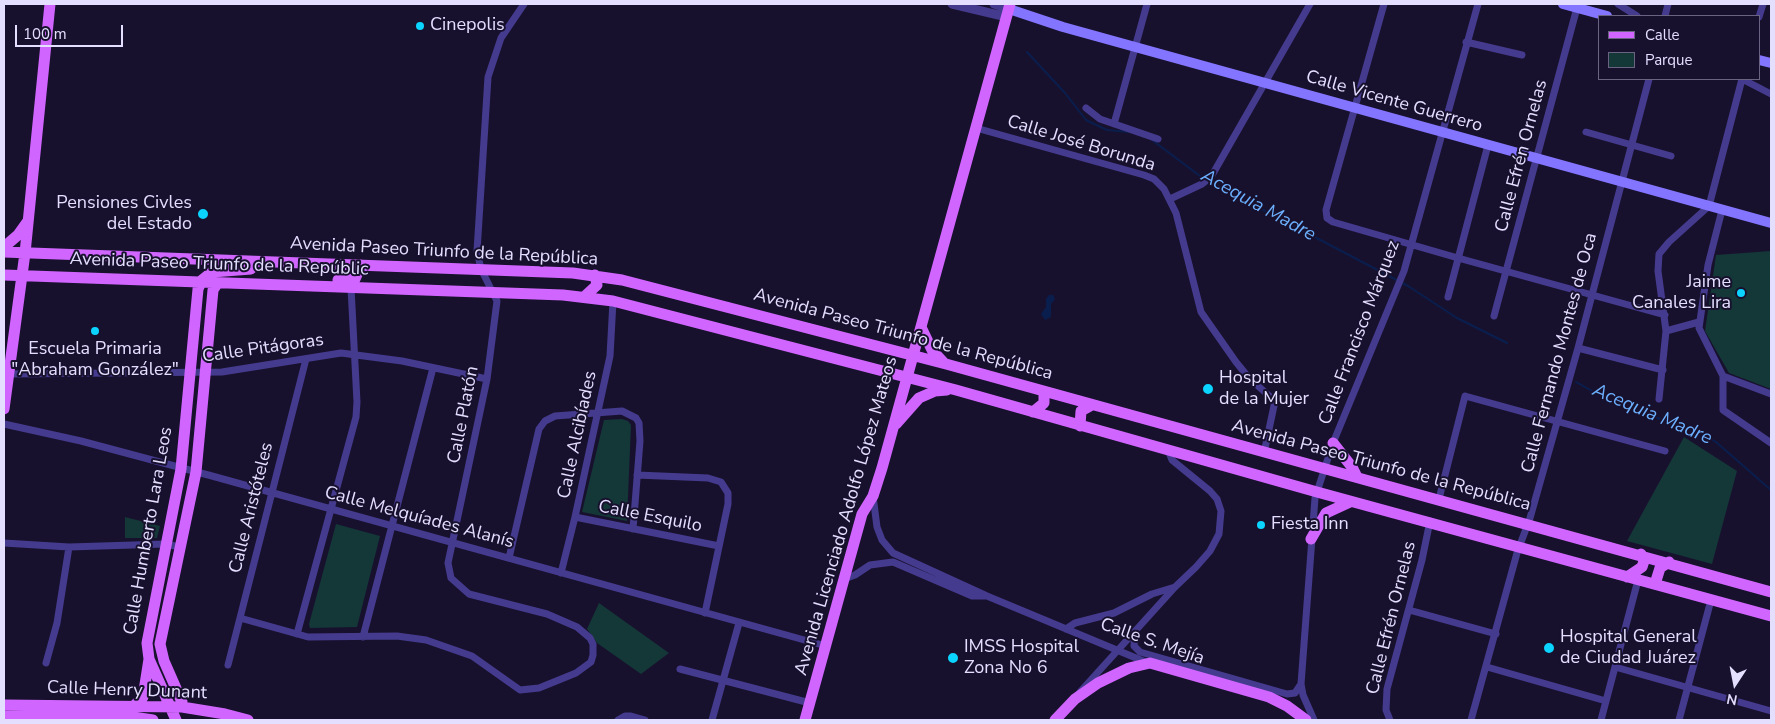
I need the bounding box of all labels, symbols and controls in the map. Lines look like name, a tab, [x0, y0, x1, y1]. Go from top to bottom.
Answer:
scale bar	[18, 15, 125, 47]
place label: Cinepolis	[430, 15, 505, 37]
legend	[1598, 15, 1760, 80]
marker: Cinepolis	[414, 20, 426, 32]
text: 100 m	[23, 24, 67, 44]
text: Calle	[1645, 25, 1680, 45]
text: Parque	[1645, 50, 1693, 70]
street label: Calle Vicente Guerrero	[1303, 66, 1485, 138]
street label: Calle Efrén Ornelas	[1491, 77, 1553, 235]
street label: Calle José Borunda	[1004, 111, 1158, 177]
water label: Acequia Madre	[1197, 165, 1319, 247]
place label: Pensiones Civles del Estado	[56, 193, 192, 235]
marker: Pensiones Civles del Estado	[196, 207, 210, 221]
street label: Calle Fernando Montes de Oca	[1518, 231, 1602, 475]
street label: Avenida Paseo Triunfo de la República	[289, 233, 599, 271]
street label: Calle Francisco Márquez	[1315, 238, 1405, 428]
street label: Avenida Paseo Triunfo de la Repúblic	[69, 249, 369, 281]
place label: Jaime Canales Lira	[1632, 272, 1731, 314]
street label: Avenida Paseo Triunfo de la República	[751, 285, 1055, 385]
marker: Jaime Canales Lira	[1735, 287, 1747, 299]
marker: Escuela Primaria "Abraham González"	[89, 325, 101, 337]
street label: Calle Pitágoras	[201, 330, 325, 368]
place label: Escuela Primaria "Abraham González"	[11, 339, 179, 382]
street label: Avenida Licenciado Adolfo López Mateos	[791, 354, 903, 678]
street label: Calle Platón	[444, 364, 484, 466]
place label: Hospital de la Mujer	[1219, 368, 1309, 410]
street label: Calle Alcibíades	[554, 369, 602, 501]
water label: Acequia Madre	[1589, 380, 1715, 450]
marker: Hospital de la Mujer	[1201, 382, 1215, 396]
street label: Avenida Paseo Triunfo de la República	[1229, 416, 1533, 516]
street label: Calle Humberto Lara Leos	[120, 425, 178, 637]
street label: Calle Aristóteles	[225, 440, 279, 576]
street label: Calle Melquíades Alanís	[322, 482, 516, 554]
street label: Calle Esquilo	[596, 496, 704, 538]
place label: Fiesta Inn	[1271, 514, 1349, 536]
marker: Fiesta Inn	[1255, 519, 1267, 531]
street label: Calle Efrén Ornelas	[1363, 539, 1421, 697]
street label: Calle S. Mejía	[1097, 614, 1207, 670]
place label: Hospital General de Ciudad Juárez	[1560, 627, 1696, 670]
place label: IMSS Hospital Zona No 6	[964, 637, 1079, 680]
marker: Hospital General de Ciudad Juárez	[1542, 641, 1556, 655]
marker: IMSS Hospital Zona No 6	[946, 651, 960, 665]
north arrow	[1710, 659, 1760, 709]
street label: Calle Henry Dunant	[47, 677, 207, 705]
text: N	[1725, 689, 1739, 710]

